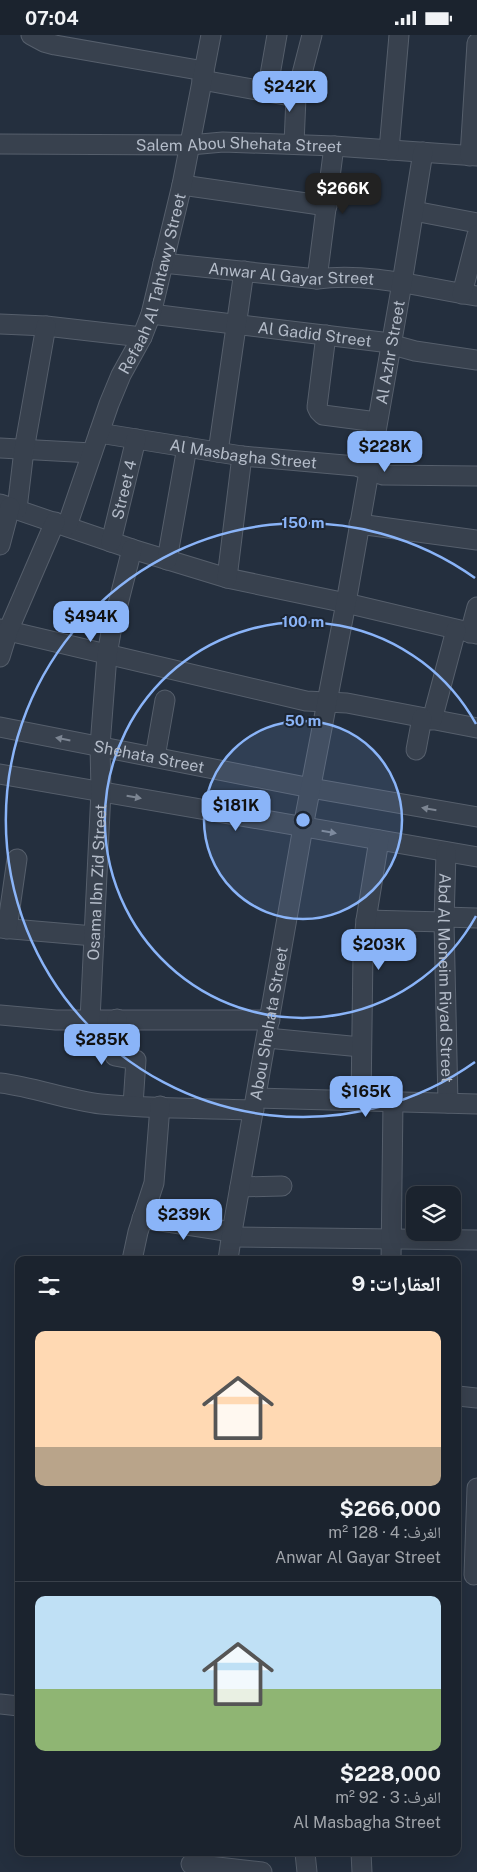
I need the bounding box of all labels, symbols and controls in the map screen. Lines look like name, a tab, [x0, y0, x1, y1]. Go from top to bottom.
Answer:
text: 07:04	[25, 7, 79, 29]
pin: $242K	[255, 71, 325, 113]
text: $242K	[263, 77, 317, 96]
street label: Salem Abou Shehata Street	[136, 132, 343, 156]
pin: $266K	[308, 173, 378, 215]
text: $266K	[316, 179, 370, 198]
street label: Refaah Al Tahtawy Street	[114, 191, 189, 377]
street label: Anwar Al Gayar Street	[208, 258, 375, 288]
street label: Al Azhr Street	[371, 299, 408, 406]
street label: Al Gadid Street	[257, 318, 373, 350]
pin: $228K	[350, 431, 420, 473]
street label: Al Masbagha Street	[168, 435, 318, 472]
text: $228K	[358, 437, 412, 456]
street label: Street 4	[107, 458, 140, 521]
text: 150 m	[281, 514, 325, 531]
pin: $494K	[56, 601, 126, 643]
text: $494K	[64, 607, 118, 626]
text: 100 m	[282, 613, 324, 630]
text: 50 m	[285, 712, 321, 729]
one-way arrow	[55, 734, 71, 742]
street label: Shehata Street	[92, 736, 206, 776]
pin: $181K	[201, 789, 271, 832]
one-way arrow	[127, 793, 143, 801]
text: $181K	[213, 796, 259, 815]
street label: Osama Ibn Zid Street	[83, 804, 110, 961]
one-way arrow	[421, 804, 437, 812]
centre of rings	[294, 811, 312, 829]
one-way arrow	[321, 828, 337, 836]
street label: Abd Al Moneim Riyad Street	[434, 873, 457, 1083]
pin: $203K	[344, 929, 414, 971]
text: $203K	[352, 935, 406, 954]
street label: Abou Shehata Street	[246, 945, 291, 1102]
pin: $285K	[67, 1023, 137, 1066]
text: $285K	[75, 1030, 129, 1049]
pin: $165K	[331, 1075, 401, 1118]
text: $165K	[341, 1082, 391, 1101]
map controls	[406, 1186, 461, 1241]
button: layers	[406, 1186, 461, 1241]
pin: $239K	[149, 1199, 219, 1241]
text: $239K	[157, 1205, 211, 1224]
text: العقارات: 9	[351, 1271, 441, 1296]
icon: filters	[35, 1272, 63, 1300]
icon: home	[193, 1363, 283, 1453]
text: $266,000	[339, 1496, 441, 1521]
text: الغرف: 4 · 128 m²	[328, 1523, 441, 1542]
text: Anwar Al Gayar Street	[275, 1548, 441, 1567]
icon: home	[193, 1629, 283, 1719]
text: $228,000	[340, 1761, 441, 1786]
text: الغرف: 3 · 92 m²	[335, 1788, 441, 1807]
text: Al Masbagha Street	[293, 1813, 441, 1832]

